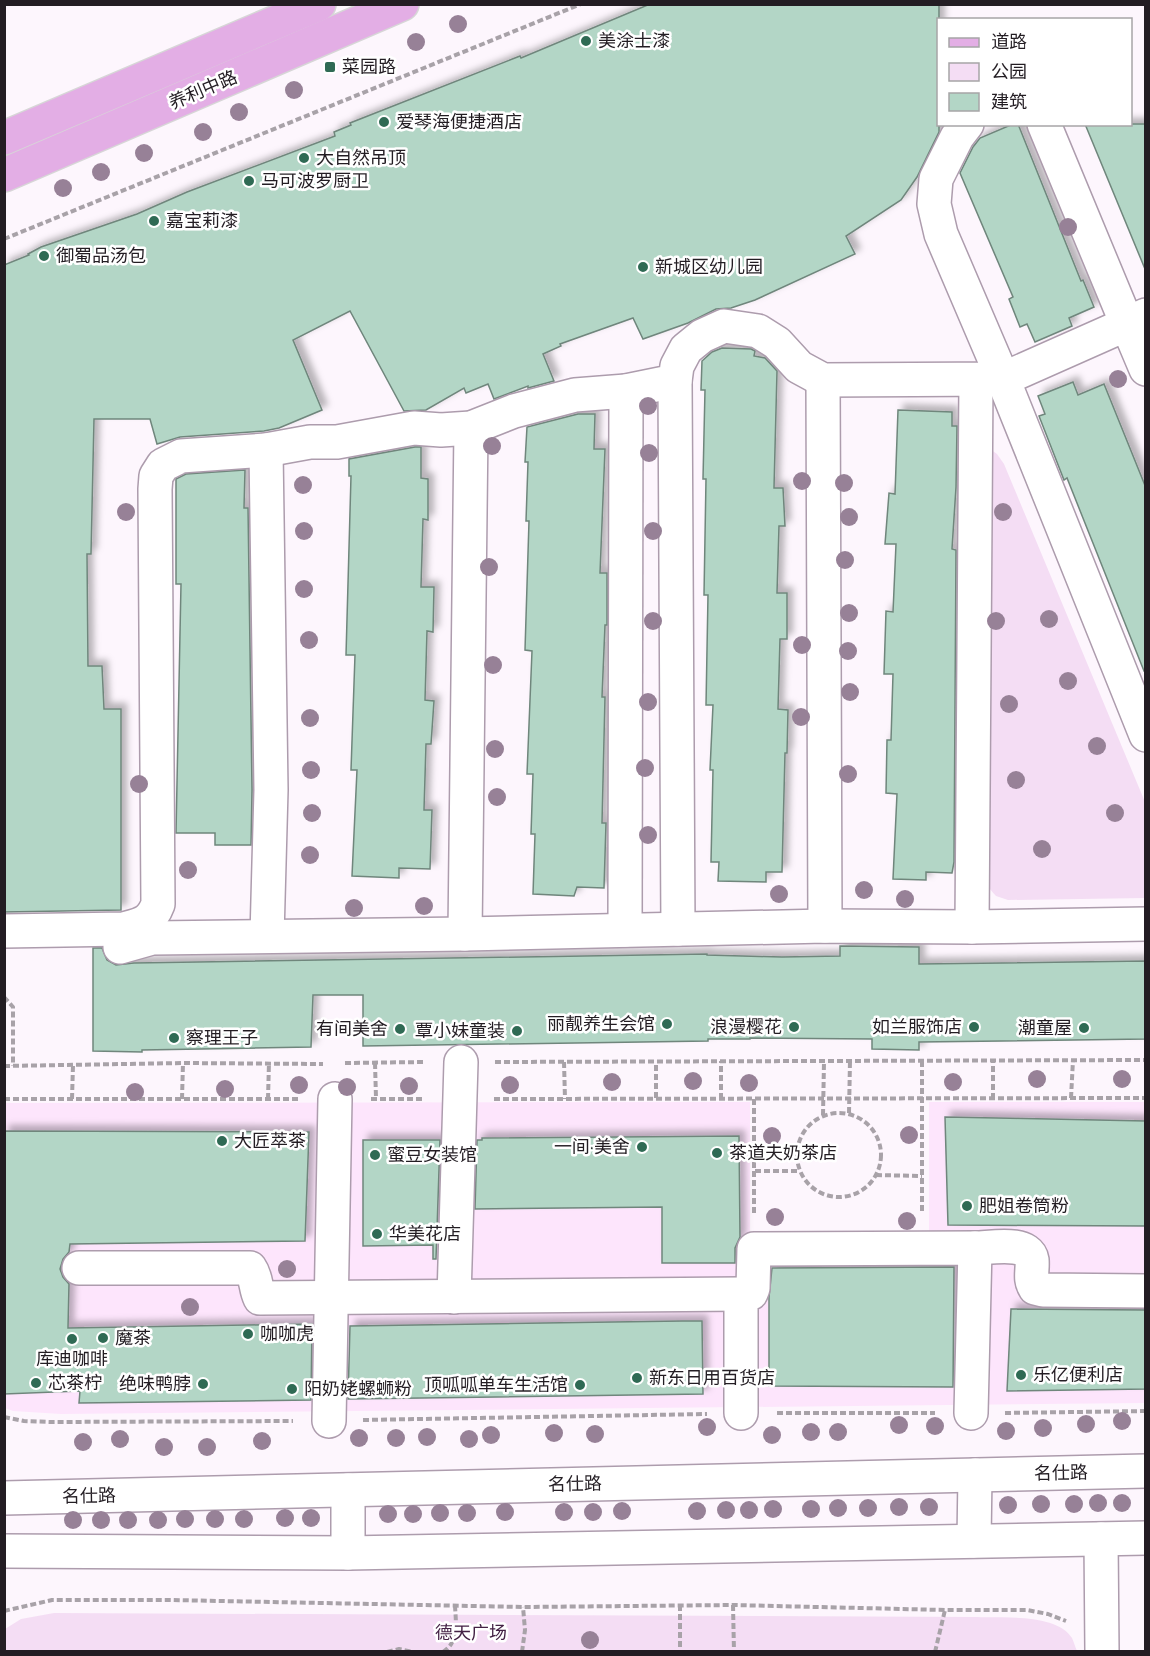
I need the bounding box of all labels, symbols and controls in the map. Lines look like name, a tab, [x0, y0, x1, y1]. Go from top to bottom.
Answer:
legend	[937, 18, 1132, 126]
place label: 美涂士漆	[598, 31, 670, 51]
text: 道路	[991, 32, 1027, 52]
marker: 美涂士漆	[579, 34, 593, 48]
place label: 菜园路	[342, 57, 396, 77]
marker: 菜园路	[323, 60, 337, 74]
text: 公园	[991, 63, 1027, 82]
street label: 养利中路	[166, 67, 240, 113]
text: 建筑	[991, 92, 1027, 112]
place label: 爱琴海便捷酒店	[396, 112, 522, 132]
marker: 爱琴海便捷酒店	[377, 115, 391, 129]
place label: 大自然吊顶	[316, 148, 406, 168]
marker: 大自然吊顶	[297, 151, 311, 165]
place label: 马可波罗厨卫	[261, 172, 369, 191]
marker: 马可波罗厨卫	[242, 174, 256, 188]
place label: 嘉宝莉漆	[166, 211, 238, 231]
marker: 嘉宝莉漆	[147, 214, 161, 228]
place label: 御蜀品汤包	[56, 246, 146, 266]
marker: 御蜀品汤包	[37, 249, 51, 263]
place label: 新城区幼儿园	[655, 257, 763, 277]
marker: 新城区幼儿园	[636, 260, 650, 274]
place label: 丽靓养生会馆	[547, 1014, 655, 1034]
marker: 丽靓养生会馆	[660, 1017, 674, 1031]
place label: 浪漫樱花	[710, 1017, 782, 1037]
place label: 如兰服饰店	[872, 1017, 962, 1037]
place label: 潮童屋	[1018, 1018, 1072, 1038]
place label: 有间美舍	[316, 1019, 388, 1039]
marker: 浪漫樱花	[787, 1020, 801, 1034]
marker: 如兰服饰店	[967, 1020, 981, 1034]
place label: 覃小妹童装	[415, 1021, 505, 1041]
marker: 潮童屋	[1077, 1021, 1091, 1035]
marker: 有间美舍	[393, 1022, 407, 1036]
marker: 覃小妹童装	[510, 1024, 524, 1038]
place label: 察理王子	[186, 1028, 258, 1048]
marker: 察理王子	[167, 1031, 181, 1045]
place label: 大匠萃茶	[234, 1131, 306, 1151]
marker: 大匠萃茶	[215, 1134, 229, 1148]
place label: 一间·美舍	[554, 1137, 630, 1157]
marker: 一间·美舍	[635, 1140, 649, 1154]
place label: 茶道夫奶茶店	[729, 1143, 837, 1163]
place label: 蜜豆女装馆	[387, 1145, 477, 1165]
marker: 茶道夫奶茶店	[710, 1146, 724, 1160]
marker: 蜜豆女装馆	[368, 1148, 382, 1162]
place label: 肥姐卷筒粉	[979, 1196, 1069, 1216]
marker: 肥姐卷筒粉	[960, 1199, 974, 1213]
place label: 华美花店	[389, 1224, 461, 1244]
marker: 华美花店	[370, 1227, 384, 1241]
place label: 咖咖虎	[260, 1324, 314, 1344]
marker: 咖咖虎	[241, 1327, 255, 1341]
place label: 魔茶	[115, 1328, 151, 1348]
marker: 魔茶	[96, 1331, 110, 1345]
marker: 库迪咖啡	[65, 1332, 79, 1346]
place label: 库迪咖啡	[36, 1349, 108, 1369]
place label: 乐亿便利店	[1033, 1365, 1123, 1385]
place label: 新东日用百货店	[649, 1368, 775, 1388]
marker: 乐亿便利店	[1014, 1368, 1028, 1382]
marker: 新东日用百货店	[630, 1371, 644, 1385]
place label: 芯茶柠	[48, 1373, 102, 1393]
place label: 绝味鸭脖	[119, 1374, 191, 1394]
place label: 顶呱呱单车生活馆	[424, 1375, 568, 1395]
marker: 芯茶柠	[29, 1376, 43, 1390]
marker: 绝味鸭脖	[196, 1377, 210, 1391]
marker: 顶呱呱单车生活馆	[573, 1378, 587, 1392]
place label: 阳奶姥螺蛳粉	[304, 1379, 412, 1399]
marker: 阳奶姥螺蛳粉	[285, 1382, 299, 1396]
street label: 名仕路	[1034, 1463, 1088, 1483]
street label: 名仕路	[548, 1474, 602, 1494]
street label: 名仕路	[62, 1486, 116, 1506]
park label: 德天广场	[435, 1623, 507, 1643]

